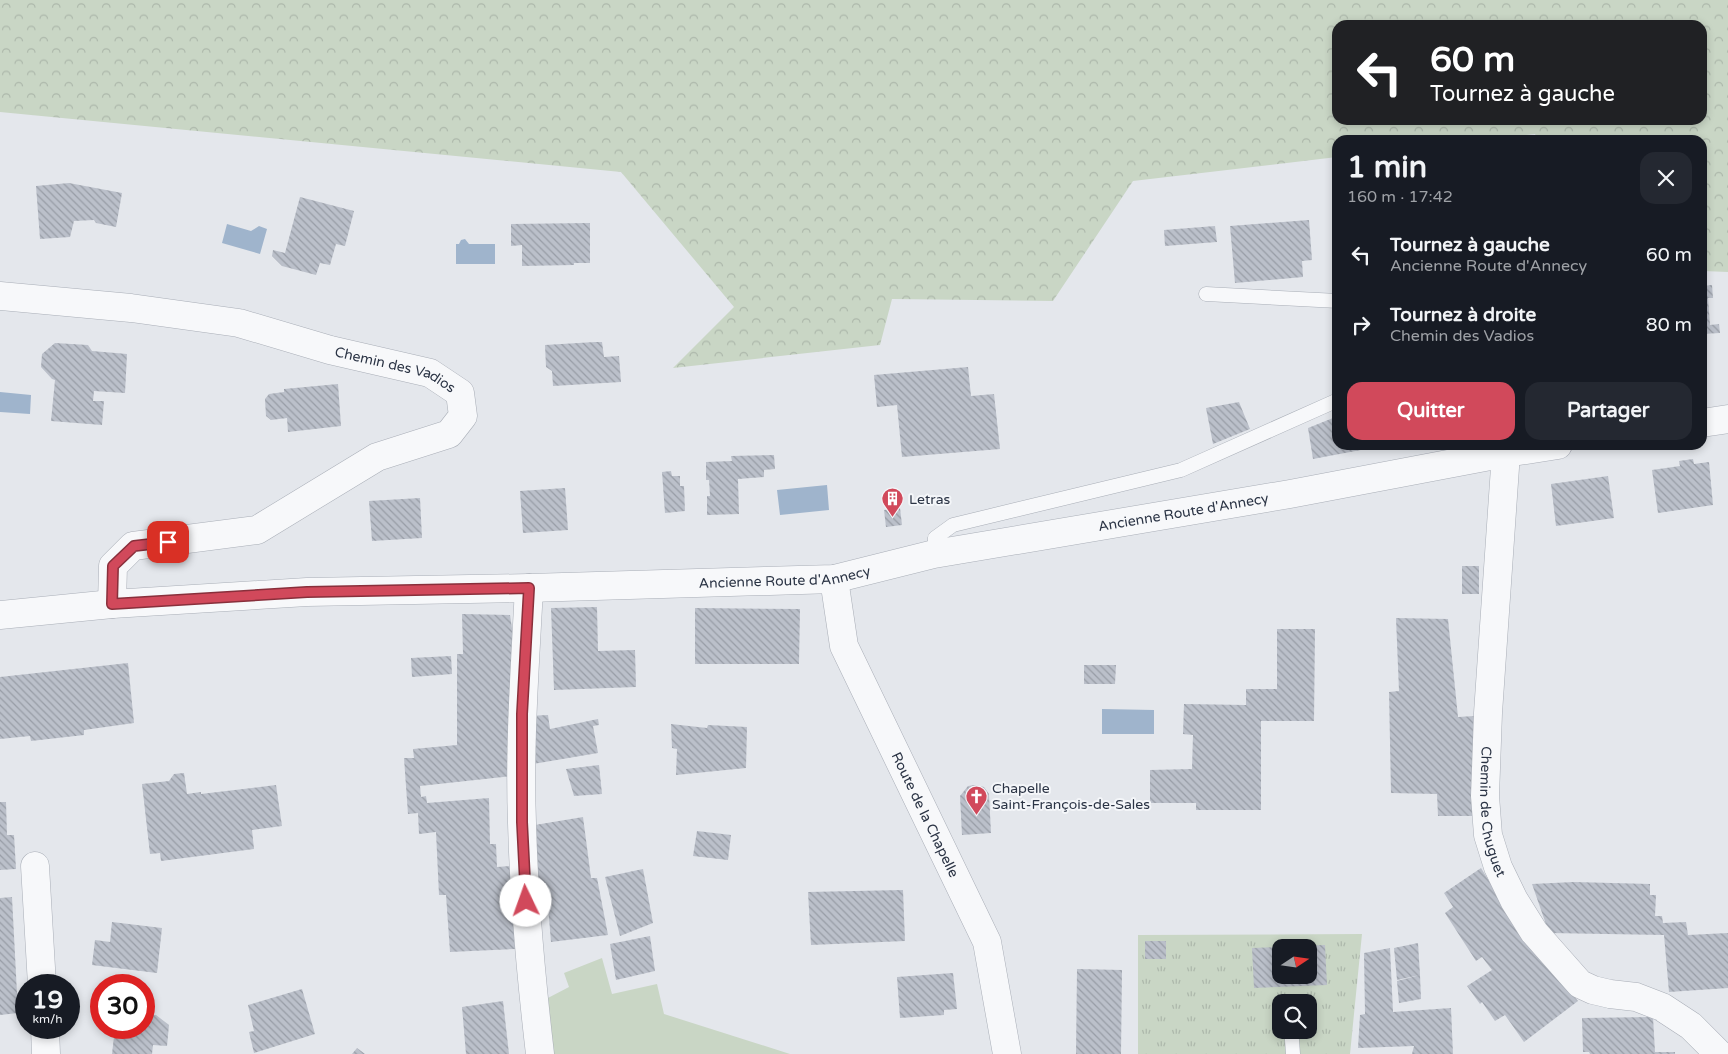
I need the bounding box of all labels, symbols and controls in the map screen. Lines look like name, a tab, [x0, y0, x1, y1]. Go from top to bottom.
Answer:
text: 60 m	[1430, 39, 1515, 81]
icon: left	[1347, 40, 1412, 105]
text: Tournez à gauche	[1430, 81, 1615, 107]
text: 1 min	[1347, 149, 1427, 186]
button: close	[1640, 152, 1692, 204]
text: 160 m · 17:42	[1347, 187, 1453, 207]
text: Tournez à gauche	[1390, 234, 1550, 256]
icon: left	[1347, 241, 1375, 269]
text: 60 m	[1646, 244, 1692, 266]
text: Ancienne Route d'Annecy	[1390, 256, 1587, 276]
text: Tournez à droite	[1390, 304, 1536, 326]
icon: right	[1347, 311, 1375, 339]
text: 80 m	[1646, 314, 1692, 336]
text: Chemin des Vadios	[1390, 326, 1534, 346]
street label: Chemin des Vadios	[333, 343, 459, 397]
button: Quitter	[1347, 382, 1515, 440]
button: Partager	[1525, 382, 1692, 440]
building icon: Letras	[881, 487, 905, 518]
street label: Ancienne Route d'Annecy	[1097, 490, 1270, 535]
place label: Letras	[909, 491, 951, 508]
pin	[147, 521, 189, 563]
icon: arrive	[154, 528, 182, 556]
street label: Ancienne Route d'Annecy	[698, 562, 873, 592]
street label: Chemin de Chuguet	[1476, 746, 1510, 880]
street label: Route de la Chapelle	[888, 749, 963, 880]
place label: Chapelle Saint-François-de-Sales	[992, 780, 1150, 813]
church icon: Chapelle Saint-François-de-Sales	[964, 784, 988, 815]
position arrow	[499, 874, 551, 926]
north arrow	[1272, 939, 1318, 984]
map controls	[1272, 939, 1317, 1039]
speed limit sign: 30	[90, 974, 155, 1039]
text: 19	[32, 985, 63, 1015]
button: search	[1272, 994, 1317, 1039]
text: km/h	[32, 1012, 63, 1026]

